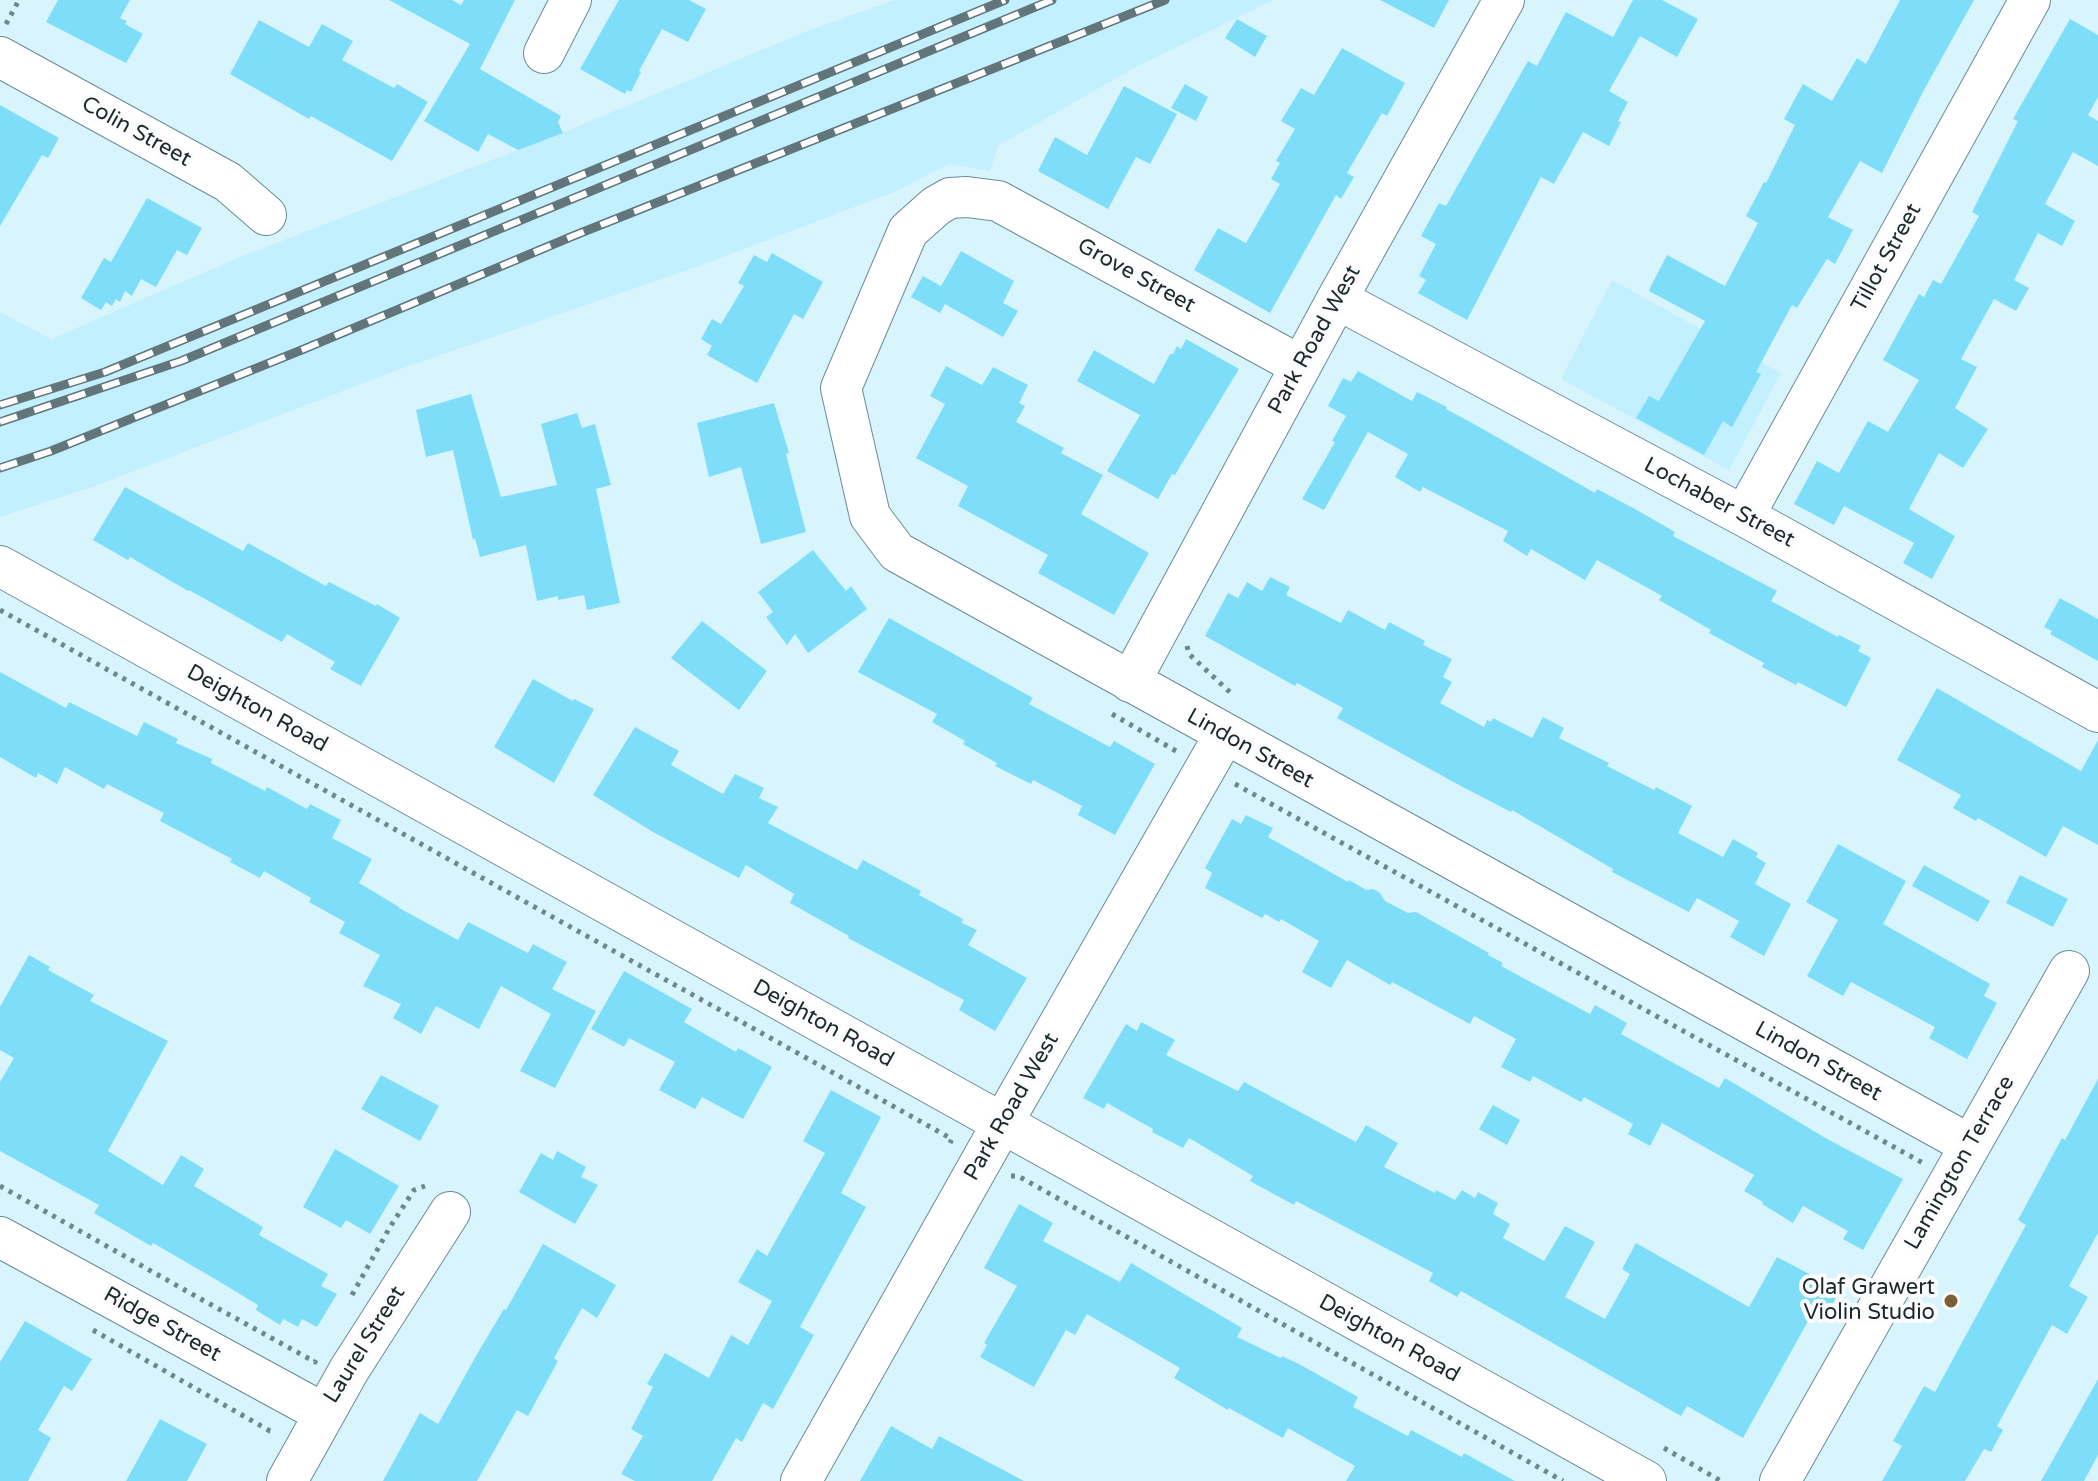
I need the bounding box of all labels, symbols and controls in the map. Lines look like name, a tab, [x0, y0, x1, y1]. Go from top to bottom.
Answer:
street label: Colin Street	[77, 91, 195, 173]
street label: Tillot Street	[1846, 199, 1928, 317]
street label: Grove Street	[1073, 233, 1199, 319]
street label: Park Road West	[1263, 261, 1367, 419]
street label: Lochaber Street	[1639, 452, 1799, 554]
street label: Deighton Road	[182, 659, 332, 759]
street label: Lindon Street	[1182, 703, 1318, 795]
street label: Deighton Road	[748, 974, 898, 1074]
street label: Lindon Street	[1750, 1016, 1886, 1108]
street label: Park Road West	[959, 1028, 1065, 1186]
street label: Lamington Terrace	[1899, 1071, 2021, 1255]
place label: Olaf Grawert Violin Studio	[1802, 1275, 1935, 1326]
street label: Ridge Street	[99, 1282, 225, 1368]
street label: Laurel Street	[319, 1282, 411, 1408]
street label: Deighton Road	[1314, 1289, 1464, 1389]
marker: Olaf Grawert Violin Studio	[1942, 1292, 1960, 1310]

